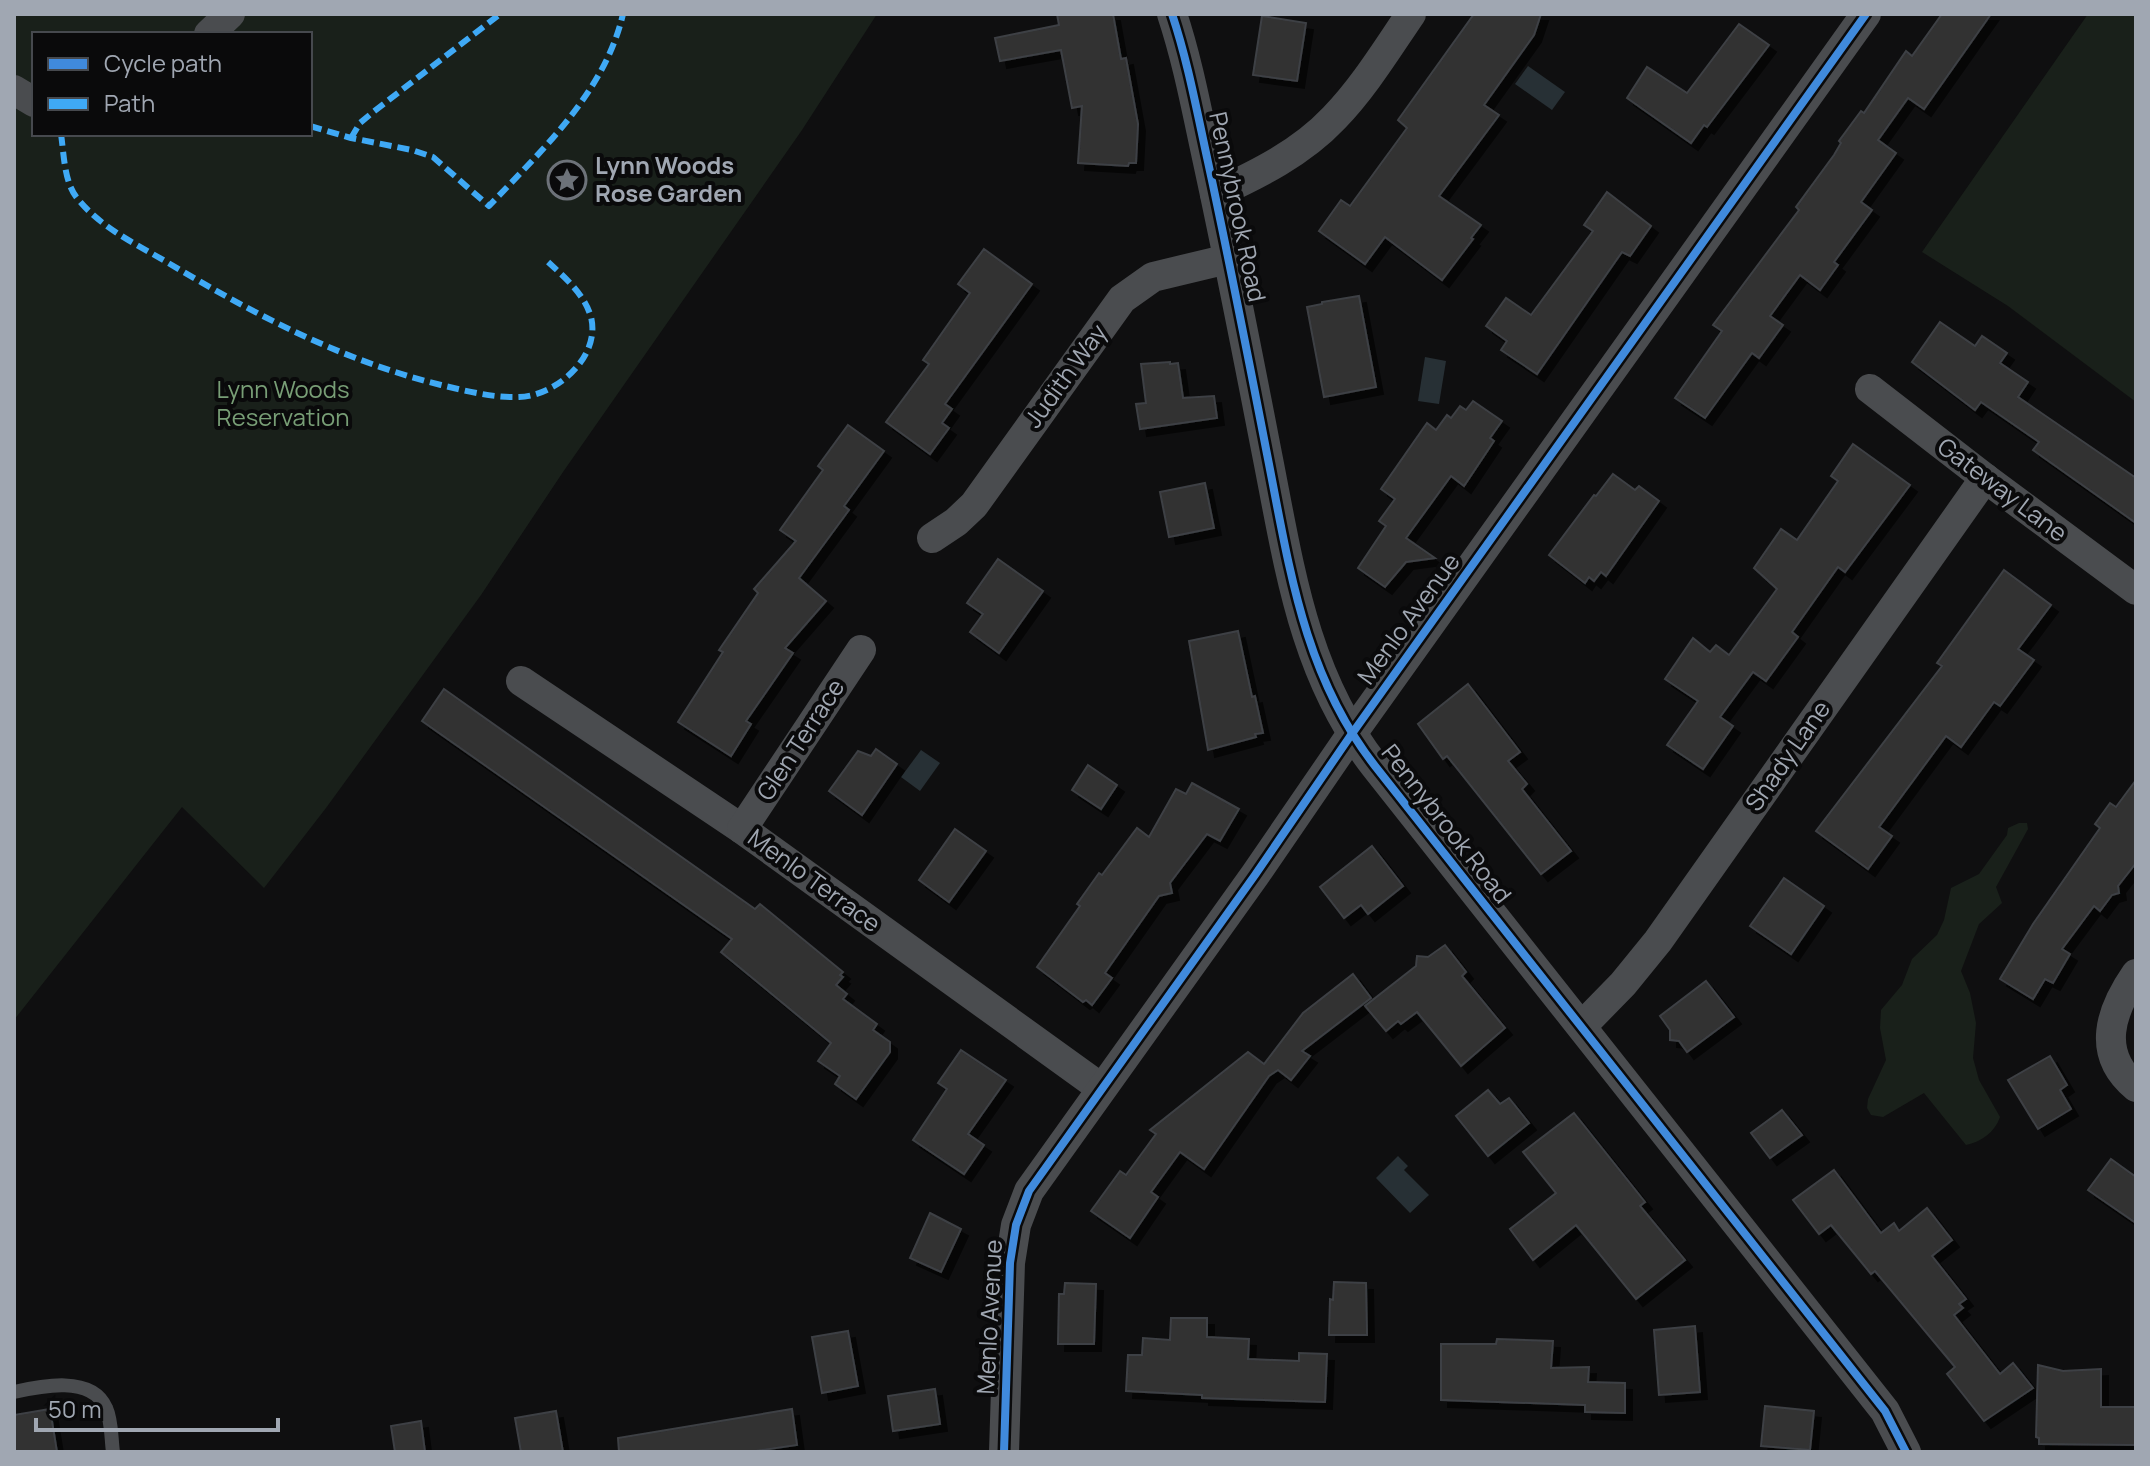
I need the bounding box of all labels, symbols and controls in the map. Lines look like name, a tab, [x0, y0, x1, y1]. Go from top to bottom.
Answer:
legend	[32, 32, 312, 136]
text: Cycle path	[104, 46, 222, 79]
text: Path	[104, 86, 155, 119]
street label: Pennybrook Road	[1202, 109, 1275, 305]
place label: Lynn Woods Rose Garden	[595, 148, 742, 209]
place icon: Lynn Woods Rose Garden	[546, 159, 588, 201]
street label: Judith Way	[1016, 316, 1114, 434]
park label: Lynn Woods Reservation	[216, 372, 350, 433]
street label: Gateway Lane	[1931, 429, 2075, 548]
street label: Menlo Avenue	[1349, 546, 1467, 690]
street label: Glen Terrace	[748, 672, 851, 806]
street label: Shady Lane	[1737, 693, 1837, 817]
street label: Pennybrook Road	[1375, 737, 1520, 909]
street label: Menlo Terrace	[742, 821, 888, 939]
street label: Menlo Avenue	[968, 1239, 1009, 1395]
scale bar	[36, 1382, 278, 1432]
text: 50 m	[48, 1392, 102, 1425]

